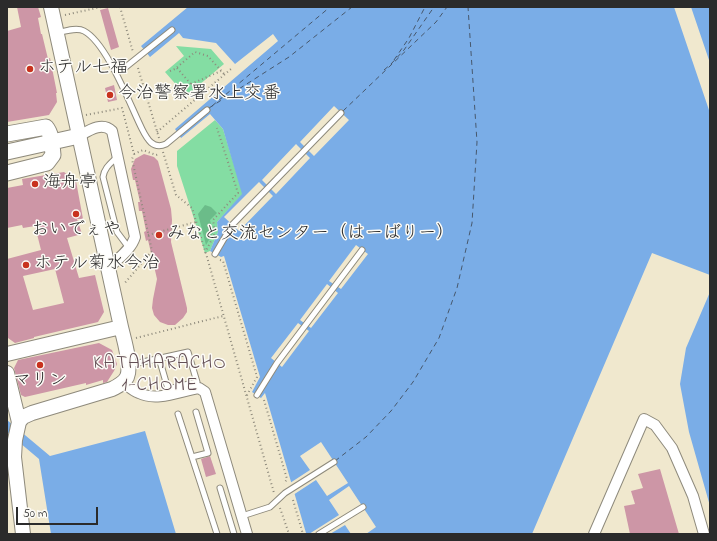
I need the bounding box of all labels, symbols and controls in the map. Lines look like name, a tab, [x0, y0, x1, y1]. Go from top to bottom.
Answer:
place label: ホテル七福	[38, 58, 128, 80]
marker: ホテル七福	[25, 64, 35, 74]
place label: 今治警察署水上交番	[118, 84, 280, 106]
marker: 今治警察署水上交番	[105, 90, 115, 100]
place label: 海舟亭	[43, 173, 97, 195]
marker: 海舟亭	[30, 179, 40, 189]
marker: おいでぇや	[71, 209, 81, 219]
place label: おいでぇや	[31, 220, 121, 242]
place label: みなと交流センター（はーばりー）	[167, 224, 454, 246]
marker: みなと交流センター（はーばりー）	[154, 230, 164, 240]
place label: ホテル菊水今治	[34, 254, 160, 276]
marker: ホテル菊水今治	[21, 260, 31, 270]
district label: KATAHARACHO 1-CHOME	[93, 354, 227, 398]
marker: マリン	[35, 360, 45, 370]
place label: マリン	[13, 371, 67, 393]
scale bar	[18, 499, 100, 525]
text: 50 m	[23, 505, 47, 523]

